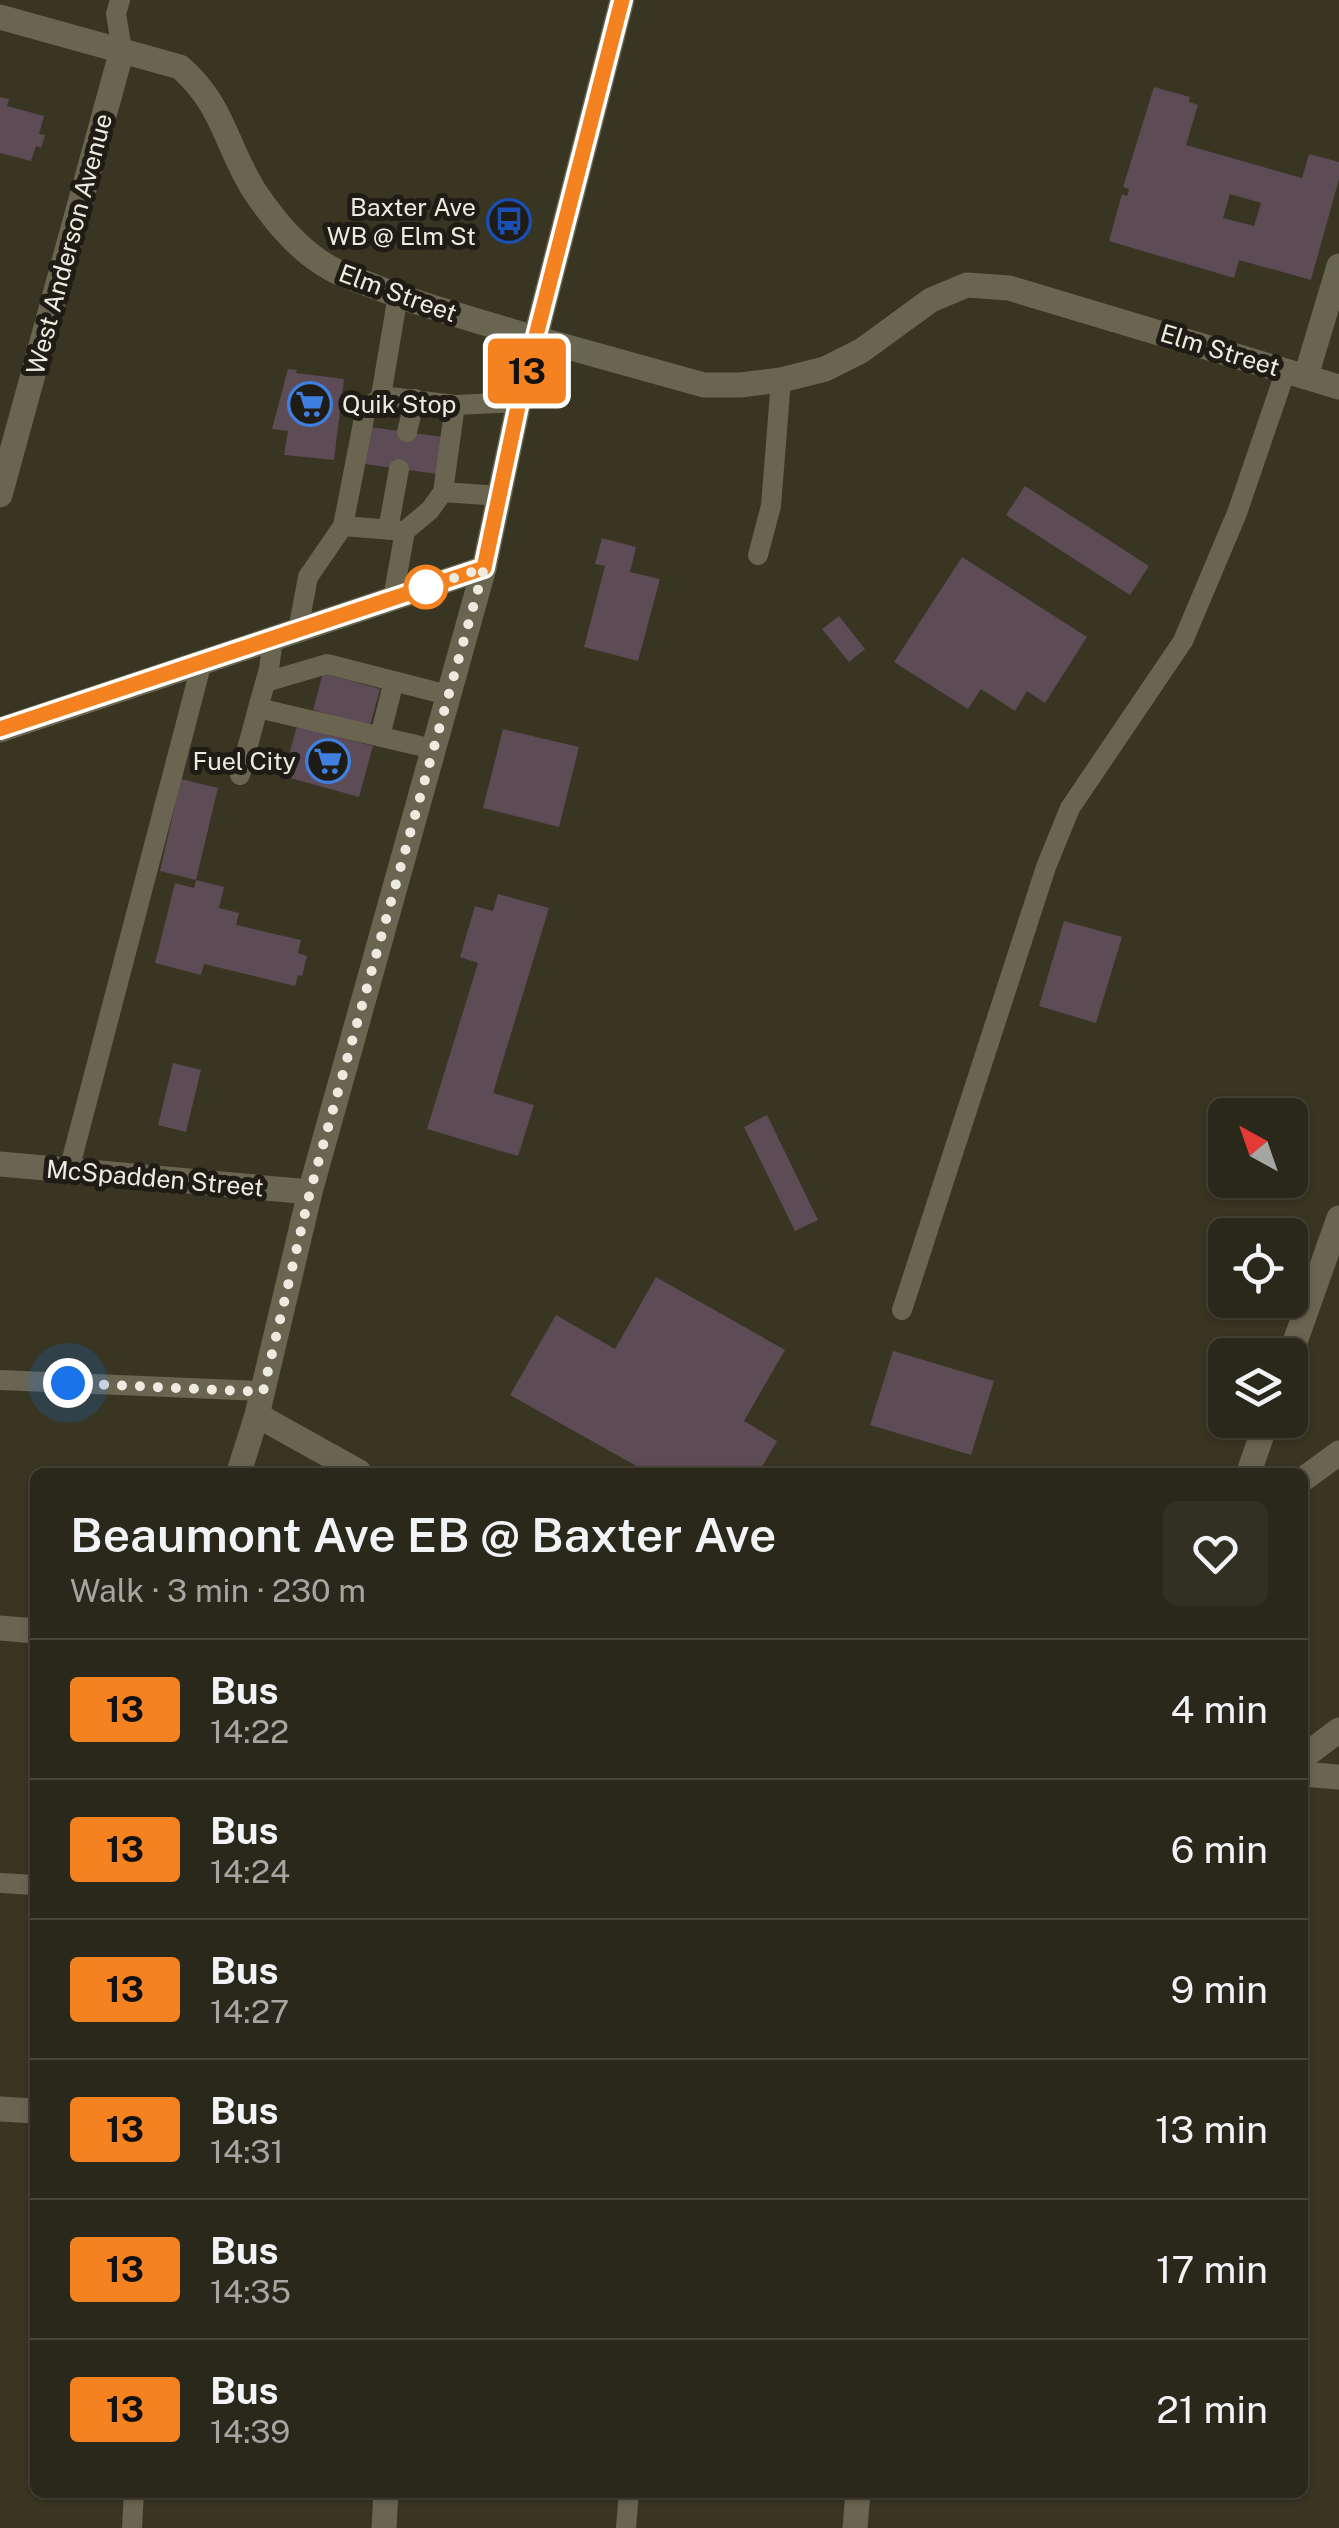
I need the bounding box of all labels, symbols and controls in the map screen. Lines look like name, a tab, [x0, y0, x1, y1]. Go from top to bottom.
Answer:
street label: West Anderson Avenue	[20, 110, 118, 378]
place label: Baxter Ave WB @ Elm St	[327, 192, 476, 251]
bus stop icon: Baxter Ave WB @ Elm St	[486, 198, 532, 244]
street label: Elm Street	[335, 258, 461, 328]
street label: Elm Street	[1157, 318, 1283, 382]
line badge: 13	[482, 338, 572, 404]
text: 13	[508, 351, 546, 392]
supermarket icon: Quik Stop	[287, 381, 333, 427]
place label: Quik Stop	[342, 389, 457, 419]
unlabelled marker	[405, 566, 447, 608]
supermarket icon: Fuel City	[305, 738, 351, 784]
place label: Fuel City	[193, 746, 296, 776]
north arrow	[1208, 1098, 1308, 1198]
map controls	[1208, 1098, 1308, 1438]
street label: McSpadden Street	[45, 1154, 265, 1202]
button: locate	[1208, 1218, 1308, 1318]
button: layers	[1208, 1338, 1308, 1438]
your location	[43, 1358, 93, 1408]
button: heart	[1163, 1501, 1268, 1606]
text: Beaumont Ave EB @ Baxter Ave	[70, 1506, 776, 1563]
text: Walk · 3 min · 230 m	[70, 1572, 366, 1609]
text: Bus	[210, 1668, 279, 1713]
text: 4 min	[1170, 1687, 1268, 1732]
text: 13	[106, 1689, 144, 1730]
text: 14:22	[210, 1713, 289, 1750]
text: Bus	[210, 1808, 279, 1853]
text: 6 min	[1171, 1827, 1268, 1872]
text: 13	[106, 1829, 144, 1870]
text: 14:24	[210, 1853, 290, 1890]
text: Bus	[210, 1948, 279, 1993]
text: 9 min	[1171, 1967, 1268, 2012]
text: 13	[106, 1969, 144, 2010]
text: 14:27	[210, 1993, 289, 2030]
text: Bus	[210, 2088, 279, 2133]
text: 13 min	[1155, 2107, 1268, 2152]
text: 13	[106, 2109, 144, 2150]
text: 14:31	[210, 2133, 284, 2170]
text: Bus	[210, 2228, 279, 2273]
text: 17 min	[1156, 2247, 1268, 2292]
text: 13	[106, 2249, 144, 2290]
text: 14:35	[210, 2273, 291, 2310]
text: Bus	[210, 2368, 279, 2413]
text: 21 min	[1156, 2387, 1268, 2432]
text: 13	[106, 2389, 144, 2430]
text: 14:39	[210, 2413, 290, 2450]

